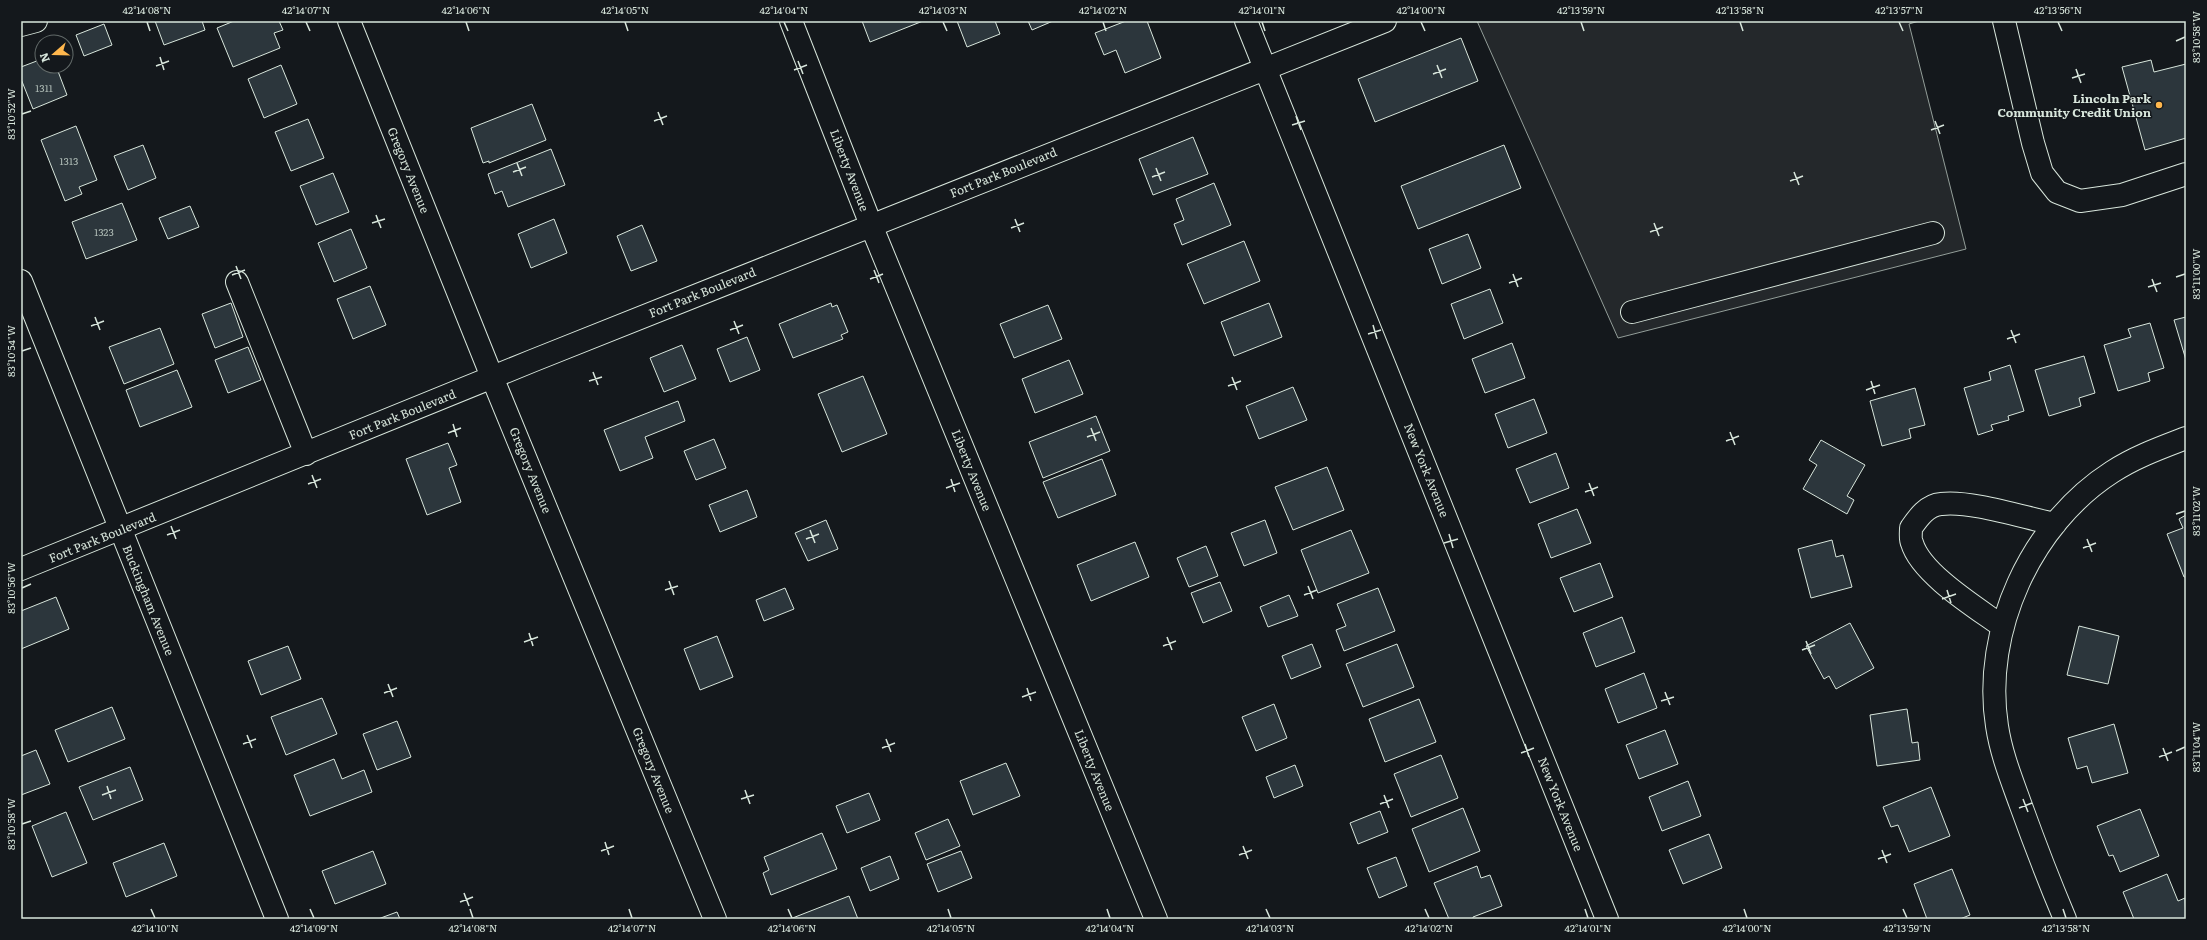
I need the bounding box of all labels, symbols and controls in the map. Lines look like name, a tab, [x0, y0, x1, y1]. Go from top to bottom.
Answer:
text: 42°14'08"N	[123, 2, 171, 17]
text: 42°14'07"N	[282, 2, 330, 17]
text: 42°14'06"N	[442, 2, 490, 17]
text: 42°14'05"N	[601, 2, 649, 17]
text: 42°14'04"N	[760, 2, 808, 17]
text: 42°14'03"N	[919, 2, 967, 17]
text: 42°14'02"N	[1079, 2, 1127, 17]
text: 42°14'01"N	[1238, 2, 1286, 17]
text: 42°14'00"N	[1396, 2, 1446, 17]
text: 42°13'59"N	[1557, 2, 1605, 17]
text: 42°13'58"N	[1716, 2, 1764, 17]
text: 42°13'57"N	[1875, 2, 1923, 17]
text: 42°13'56"N	[2034, 2, 2082, 17]
text: 83°10'58"W	[2188, 11, 2203, 63]
north arrow	[34, 34, 74, 74]
text: N	[35, 51, 53, 65]
house number: 1311	[35, 80, 53, 95]
text: 83°10'52"W	[3, 88, 18, 140]
place label: Lincoln Park Community Credit Union	[1997, 89, 2152, 121]
marker: Lincoln Park Community Credit Union	[2154, 100, 2164, 110]
street label: Gregory Avenue	[384, 124, 434, 216]
street label: Liberty Avenue	[826, 126, 874, 214]
street label: Fort Park Boulevard	[947, 142, 1060, 202]
house number: 1313	[60, 153, 78, 168]
house number: 1323	[94, 224, 114, 239]
text: 83°11'00"W	[2188, 249, 2203, 299]
street label: Fort Park Boulevard	[646, 262, 759, 322]
text: 83°10'54"W	[3, 325, 18, 377]
street label: Fort Park Boulevard	[346, 384, 459, 444]
street label: New York Avenue	[1400, 420, 1454, 520]
street label: Gregory Avenue	[506, 424, 556, 516]
street label: Liberty Avenue	[947, 426, 997, 514]
text: 83°11'02"W	[2188, 486, 2203, 536]
street label: Fort Park Boulevard	[46, 507, 159, 567]
street label: Buckingham Avenue	[119, 542, 179, 658]
text: 83°10'56"W	[3, 562, 18, 614]
text: 83°11'04"W	[2188, 722, 2203, 772]
street label: Gregory Avenue	[629, 724, 679, 816]
street label: Liberty Avenue	[1070, 726, 1120, 814]
street label: New York Avenue	[1534, 754, 1588, 854]
text: 83°10'58"W	[3, 798, 18, 850]
text: 42°14'10"N	[131, 920, 179, 935]
text: 42°14'09"N	[290, 920, 338, 935]
text: 42°14'08"N	[449, 920, 497, 935]
text: 42°14'07"N	[608, 920, 656, 935]
text: 42°14'06"N	[768, 920, 816, 935]
text: 42°14'05"N	[927, 920, 975, 935]
text: 42°14'04"N	[1086, 920, 1134, 935]
text: 42°14'03"N	[1246, 920, 1294, 935]
text: 42°14'02"N	[1405, 920, 1453, 935]
text: 42°14'01"N	[1564, 920, 1612, 935]
text: 42°14'00"N	[1722, 920, 1772, 935]
text: 42°13'59"N	[1883, 920, 1931, 935]
text: 42°13'58"N	[2042, 920, 2090, 935]

